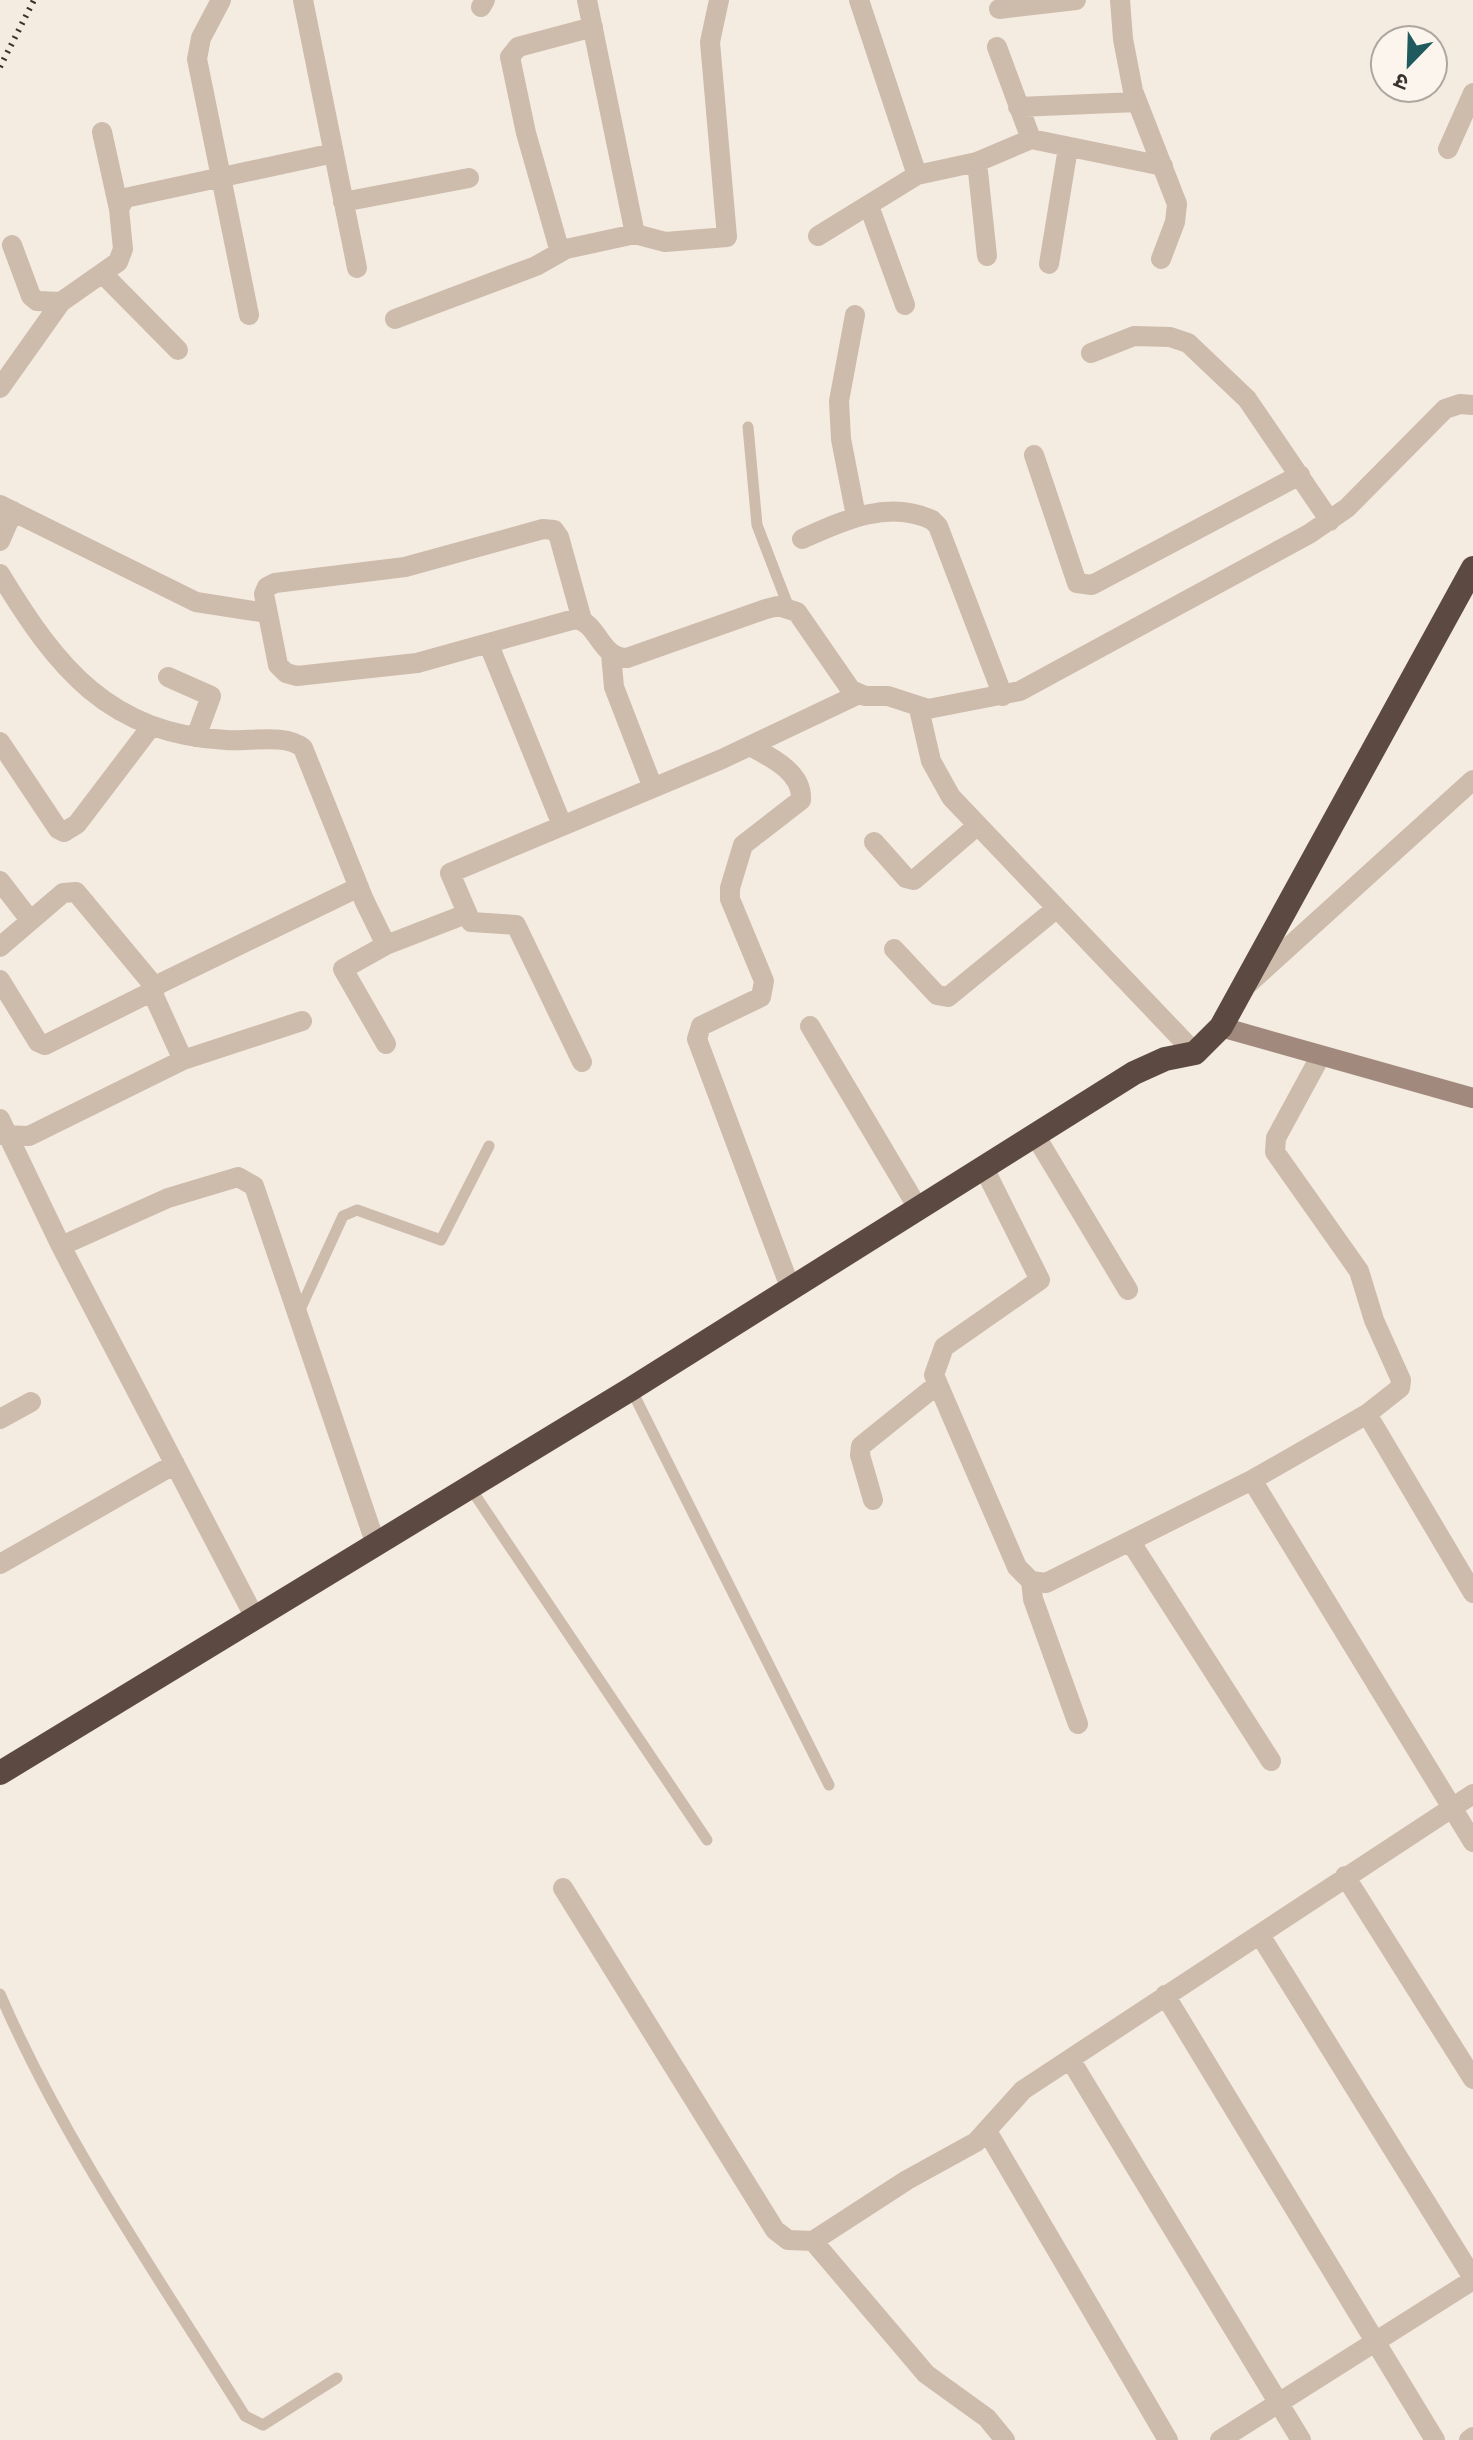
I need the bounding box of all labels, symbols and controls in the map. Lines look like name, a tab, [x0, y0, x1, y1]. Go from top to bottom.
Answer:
north arrow	[1369, 24, 1449, 104]
text: उ	[1389, 68, 1412, 98]

